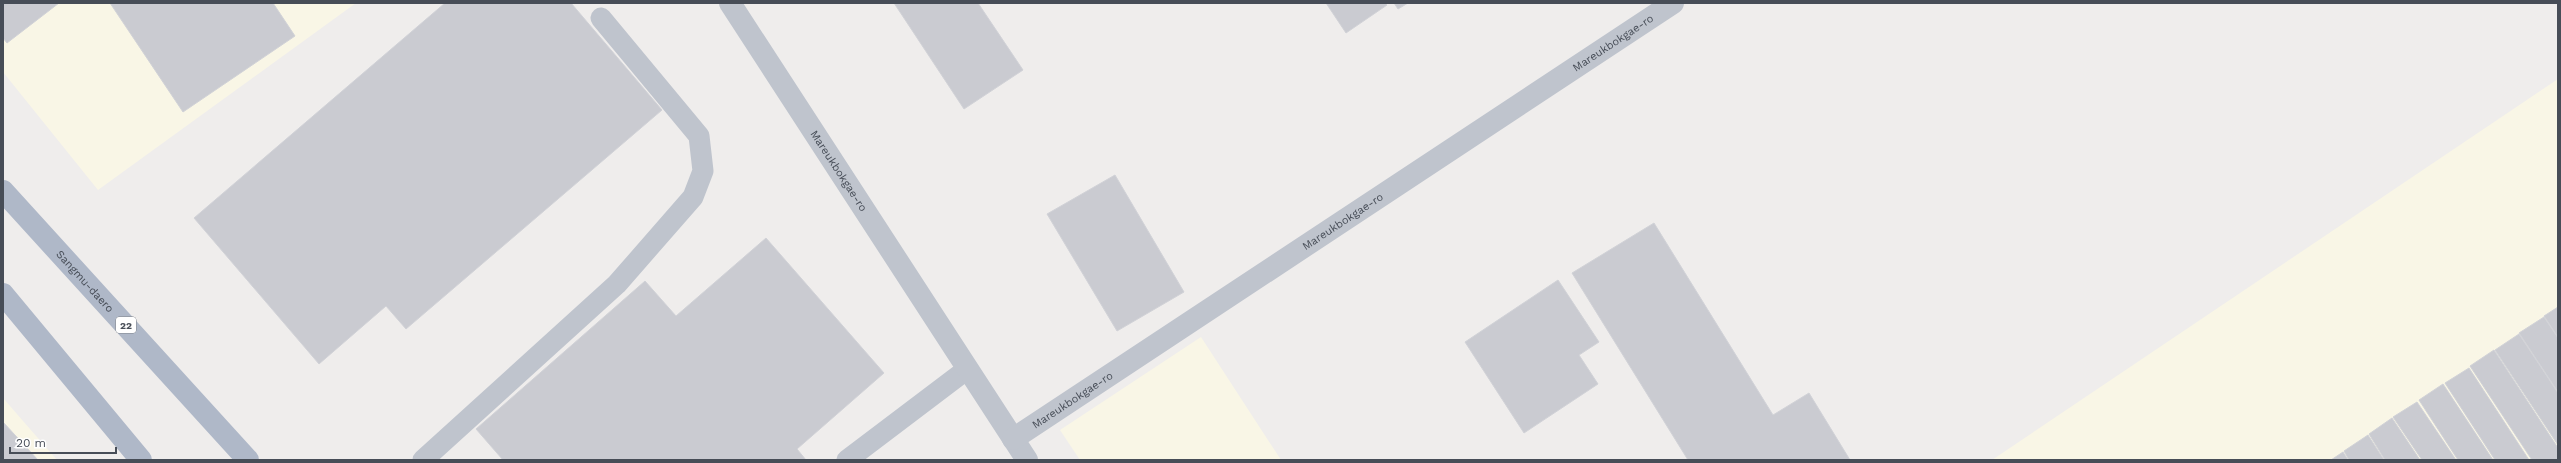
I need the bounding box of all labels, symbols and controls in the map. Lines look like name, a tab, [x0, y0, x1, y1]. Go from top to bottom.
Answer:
street label: Mareukbokgae-ro	[1570, 12, 1656, 74]
street label: Mareukbokgae-ro	[807, 128, 870, 214]
street label: Mareukbokgae-ro	[1300, 190, 1386, 253]
street label: Sangmu-daero	[53, 248, 116, 315]
road number: 22	[116, 317, 136, 333]
street label: Mareukbokgae-ro	[1030, 369, 1115, 432]
scale bar	[10, 429, 116, 455]
text: 20 m	[16, 436, 46, 450]

